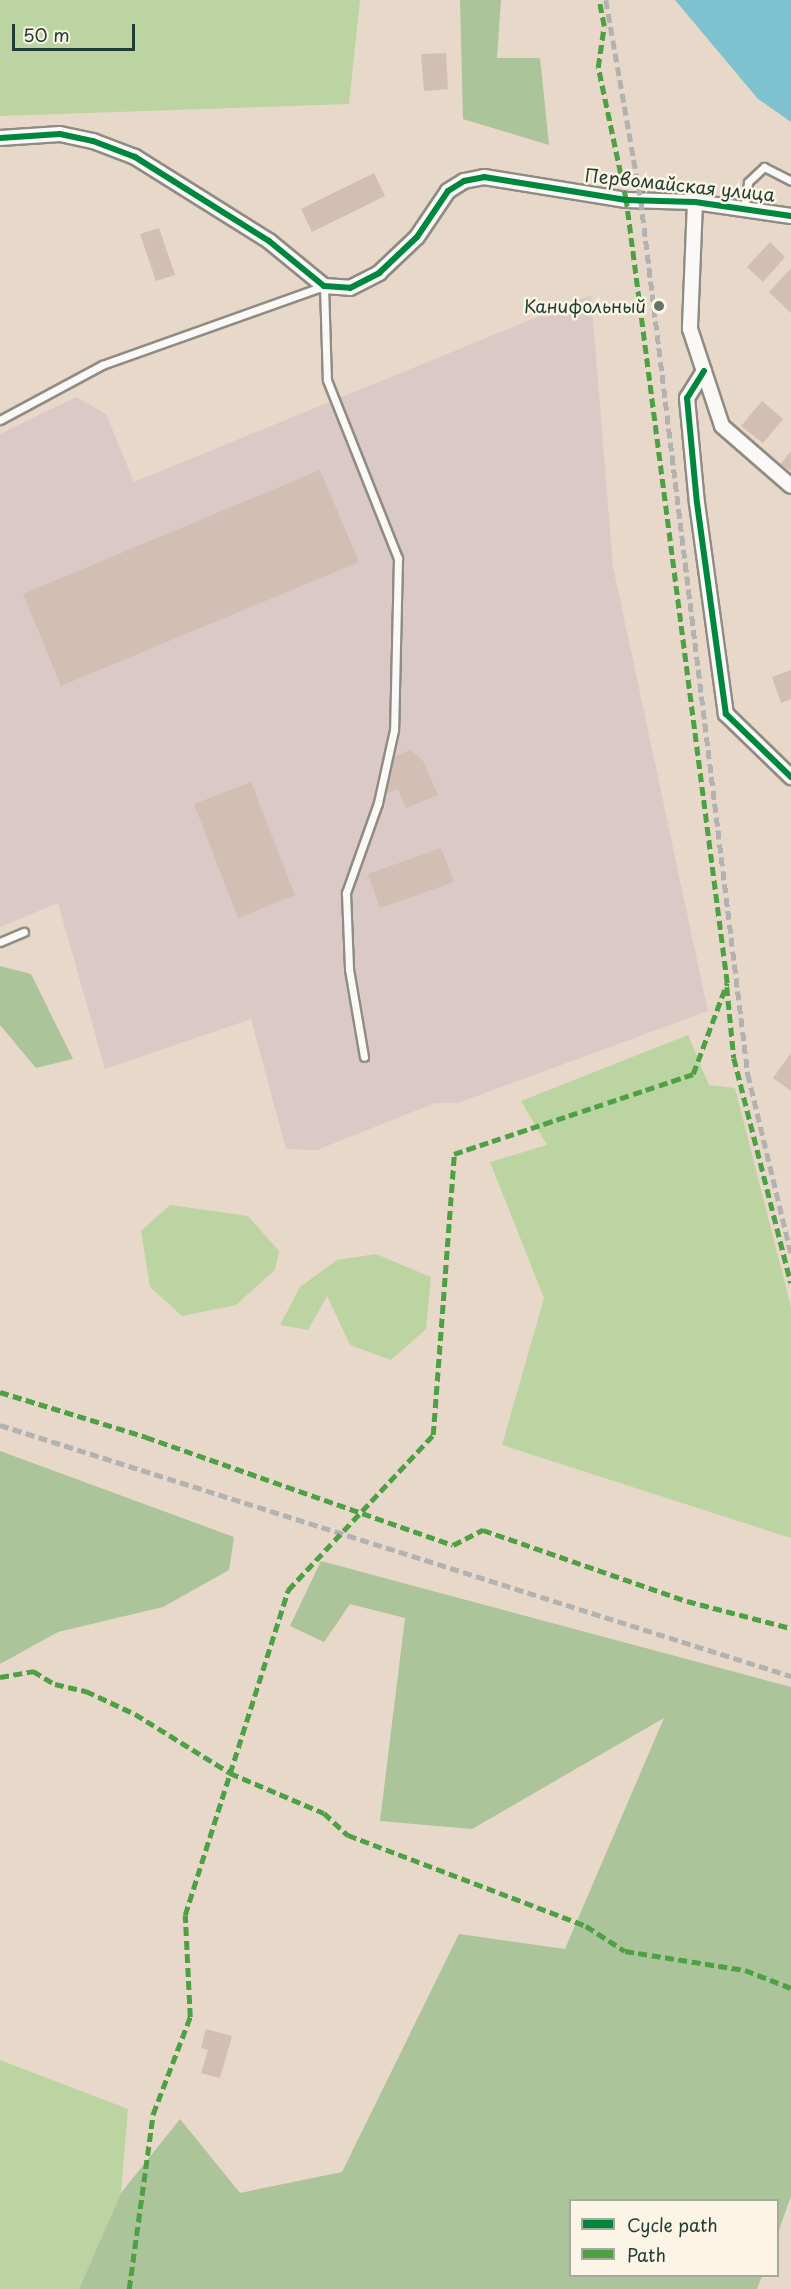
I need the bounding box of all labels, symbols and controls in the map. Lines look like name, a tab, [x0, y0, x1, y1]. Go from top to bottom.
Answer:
scale bar	[15, 12, 138, 50]
text: 50 m	[23, 21, 70, 48]
street label: Первомайская улица	[583, 164, 777, 206]
place label: Канифольный	[524, 295, 646, 317]
marker: Канифольный	[650, 297, 668, 315]
legend	[569, 2199, 779, 2277]
text: Cycle path	[627, 2211, 718, 2238]
text: Path	[627, 2241, 666, 2268]

